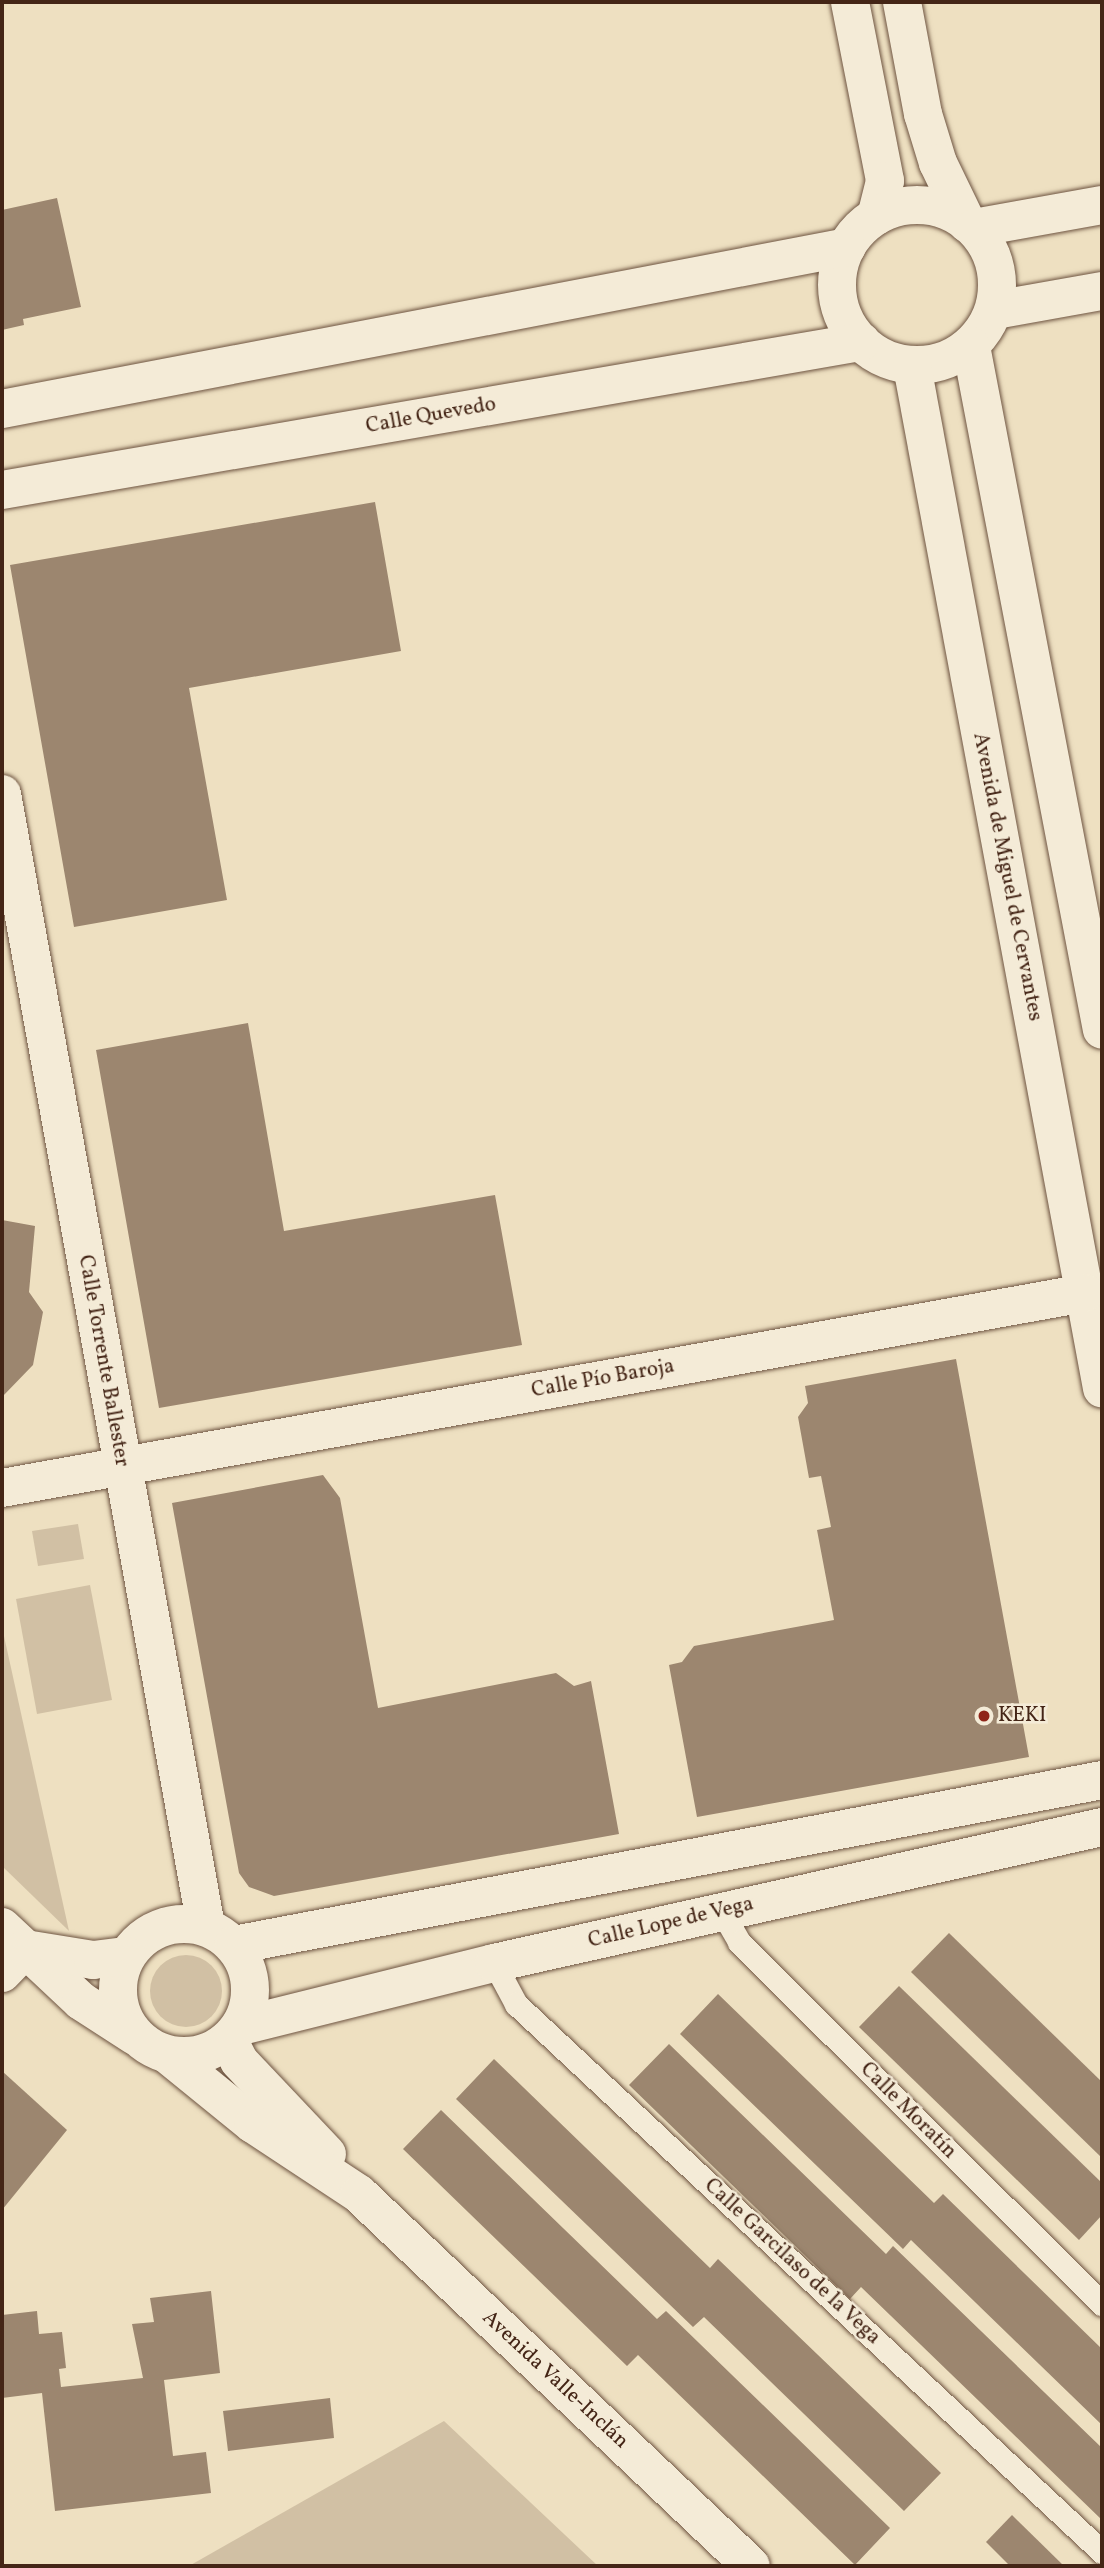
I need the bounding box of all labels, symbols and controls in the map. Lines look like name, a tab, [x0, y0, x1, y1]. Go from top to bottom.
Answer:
street label: Calle Quevedo	[364, 392, 498, 440]
street label: Avenida de Miguel de Cervantes	[967, 731, 1047, 1023]
street label: Calle Torrente Ballester	[72, 1253, 134, 1469]
street label: Calle Pío Baroja	[530, 1354, 676, 1404]
place label: KEKI	[998, 1703, 1047, 1729]
marker: KEKI	[976, 1708, 992, 1724]
street label: Calle Lope de Vega	[586, 1892, 756, 1954]
street label: Calle Moratín	[854, 2057, 962, 2165]
street label: Calle Garcilaso de la Vega	[698, 2173, 886, 2351]
street label: Avenida Valle-Inclán	[476, 2305, 634, 2455]

